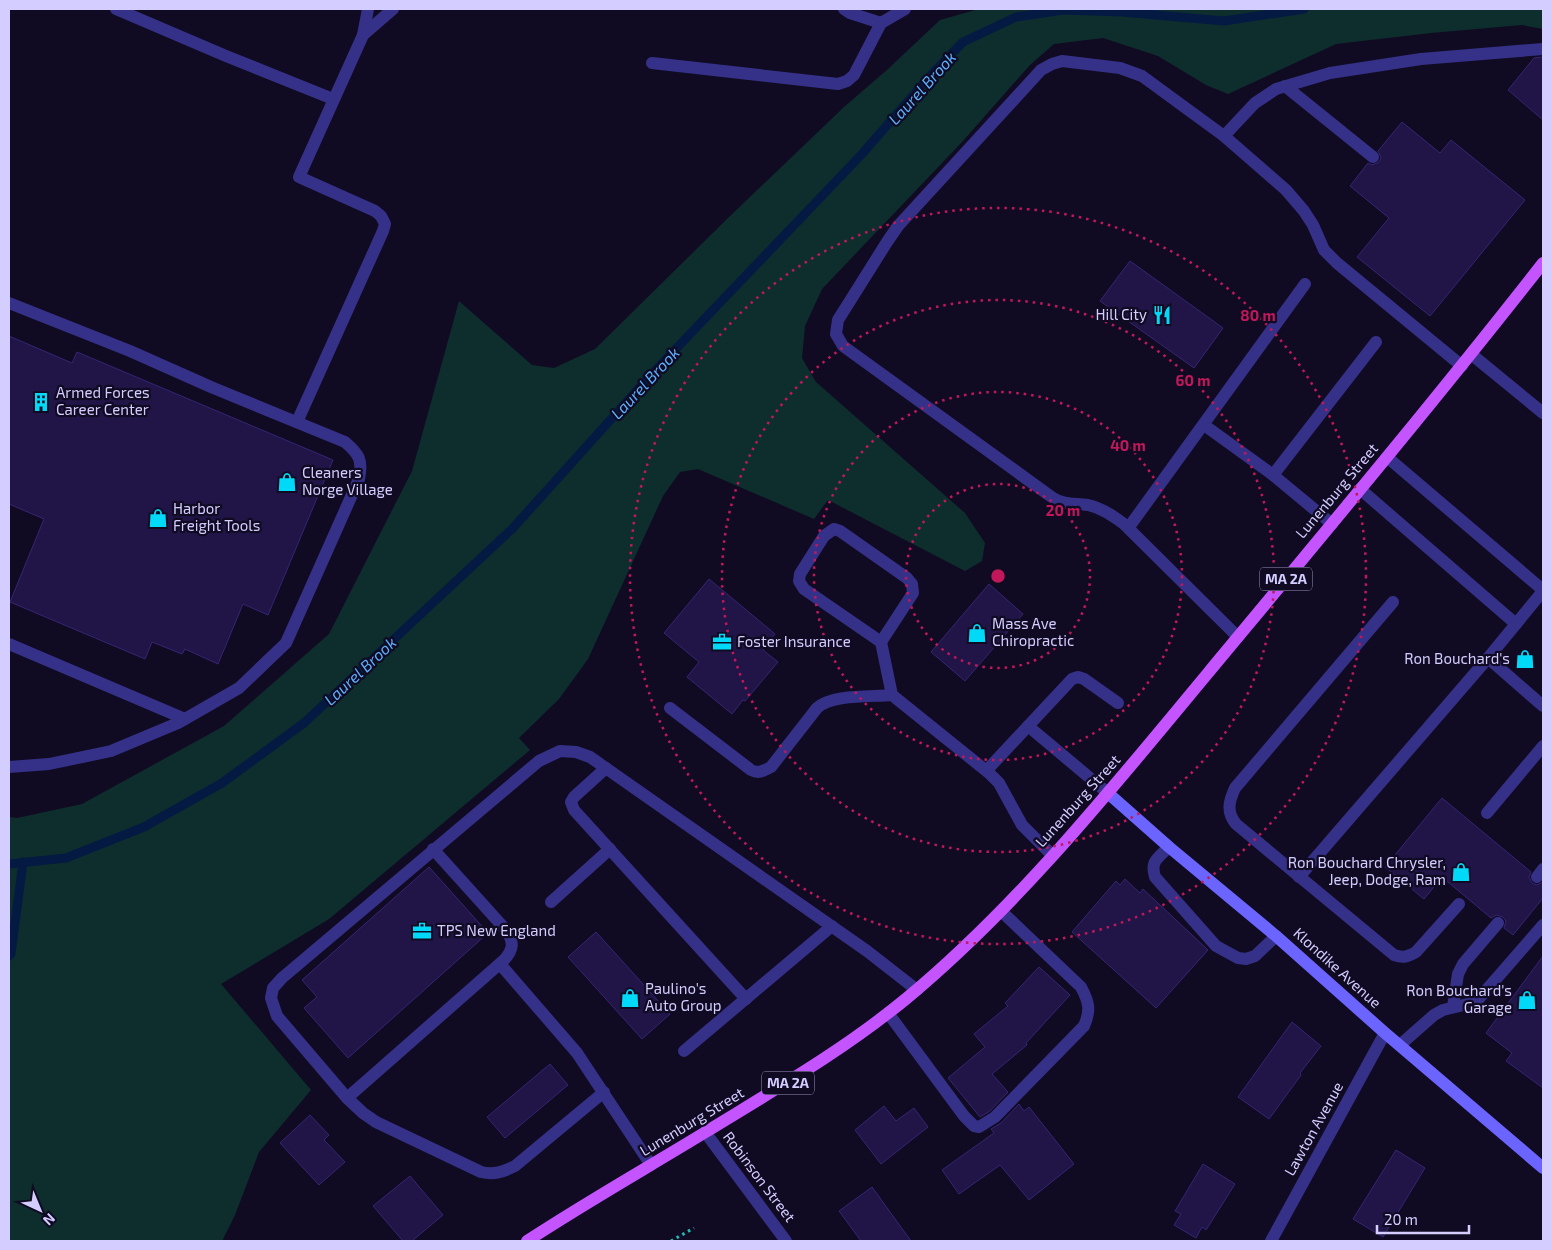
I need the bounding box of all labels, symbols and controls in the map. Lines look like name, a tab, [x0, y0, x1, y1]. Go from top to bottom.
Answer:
water label: Laurel Brook	[884, 47, 959, 128]
restaurant icon: Hill City	[1151, 304, 1173, 326]
place label: Hill City	[1095, 305, 1147, 323]
text: 80 m	[1240, 306, 1276, 324]
water label: Laurel Brook	[606, 343, 683, 423]
text: 60 m	[1176, 371, 1210, 389]
place label: Armed Forces Career Center	[56, 383, 150, 418]
building icon: Armed Forces Career Center	[30, 391, 52, 413]
text: 40 m	[1110, 436, 1146, 454]
street label: Lunenburg Street	[1291, 439, 1381, 541]
place label: Cleaners Norge Village	[302, 463, 393, 498]
shop icon: Cleaners Norge Village	[276, 471, 298, 493]
place label: Harbor Freight Tools	[173, 499, 260, 534]
text: 20 m	[1046, 501, 1080, 519]
shop icon: Harbor Freight Tools	[147, 507, 169, 529]
centre of rings	[989, 567, 1007, 585]
road number: MA 2A	[1260, 568, 1312, 590]
place label: Mass Ave Chiropractic	[992, 614, 1074, 649]
shop icon: Mass Ave Chiropractic	[966, 622, 988, 644]
office icon: Foster Insurance	[711, 631, 733, 653]
water label: Laurel Brook	[320, 632, 400, 709]
place label: Foster Insurance	[737, 632, 851, 650]
shop icon: Ron Bouchard's	[1514, 648, 1536, 670]
place label: Ron Bouchard's	[1404, 649, 1510, 667]
street label: Lunenburg Street	[1031, 750, 1124, 850]
place label: Ron Bouchard Chrysler, Jeep, Dodge, Ram	[1288, 853, 1446, 888]
shop icon: Ron Bouchard Chrysler, Jeep, Dodge, Ram	[1450, 861, 1472, 883]
office icon: TPS New England	[411, 920, 433, 942]
place label: TPS New England	[437, 921, 556, 939]
street label: Klondike Avenue	[1290, 923, 1385, 1011]
place label: Paulino's Auto Group	[645, 979, 721, 1014]
place label: Ron Bouchard's Garage	[1406, 981, 1512, 1016]
shop icon: Paulino's Auto Group	[619, 987, 641, 1009]
shop icon: Ron Bouchard's Garage	[1516, 989, 1538, 1011]
road number: MA 2A	[762, 1072, 814, 1094]
street label: Lawton Avenue	[1280, 1078, 1346, 1179]
street label: Lunenburg Street	[636, 1083, 747, 1159]
street label: Robinson Street	[720, 1128, 800, 1225]
north arrow	[15, 1185, 65, 1235]
scale bar	[1377, 1202, 1470, 1234]
text: N	[40, 1210, 59, 1229]
text: 20 m	[1384, 1210, 1418, 1228]

